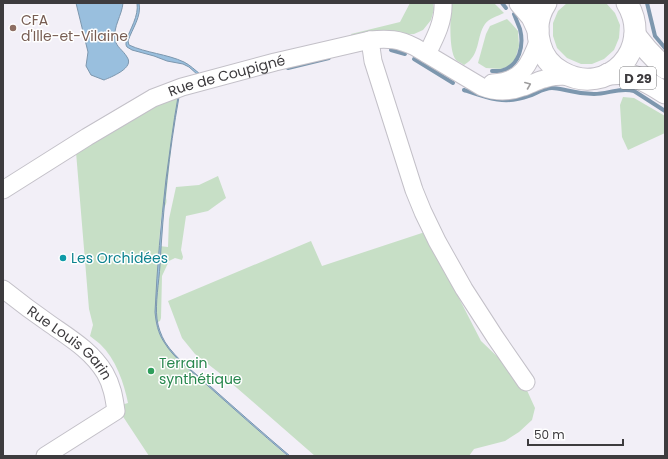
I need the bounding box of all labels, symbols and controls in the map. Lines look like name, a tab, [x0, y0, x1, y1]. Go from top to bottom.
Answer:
place label: CFA d'Ille-et-Vilaine	[21, 10, 128, 46]
marker: CFA d'Ille-et-Vilaine	[8, 23, 18, 33]
street label: Rue de Coupigné	[165, 50, 287, 101]
road number: D 29	[620, 67, 656, 89]
one-way arrow	[524, 82, 531, 90]
place label: Les Orchidées	[71, 248, 168, 268]
marker: Les Orchidées	[58, 253, 68, 263]
street label: Rue Louis Garin	[23, 301, 117, 383]
place label: Terrain synthétique	[159, 353, 242, 389]
marker: Terrain synthétique	[146, 366, 156, 376]
scale bar	[528, 421, 623, 447]
text: 50 m	[534, 426, 565, 443]

